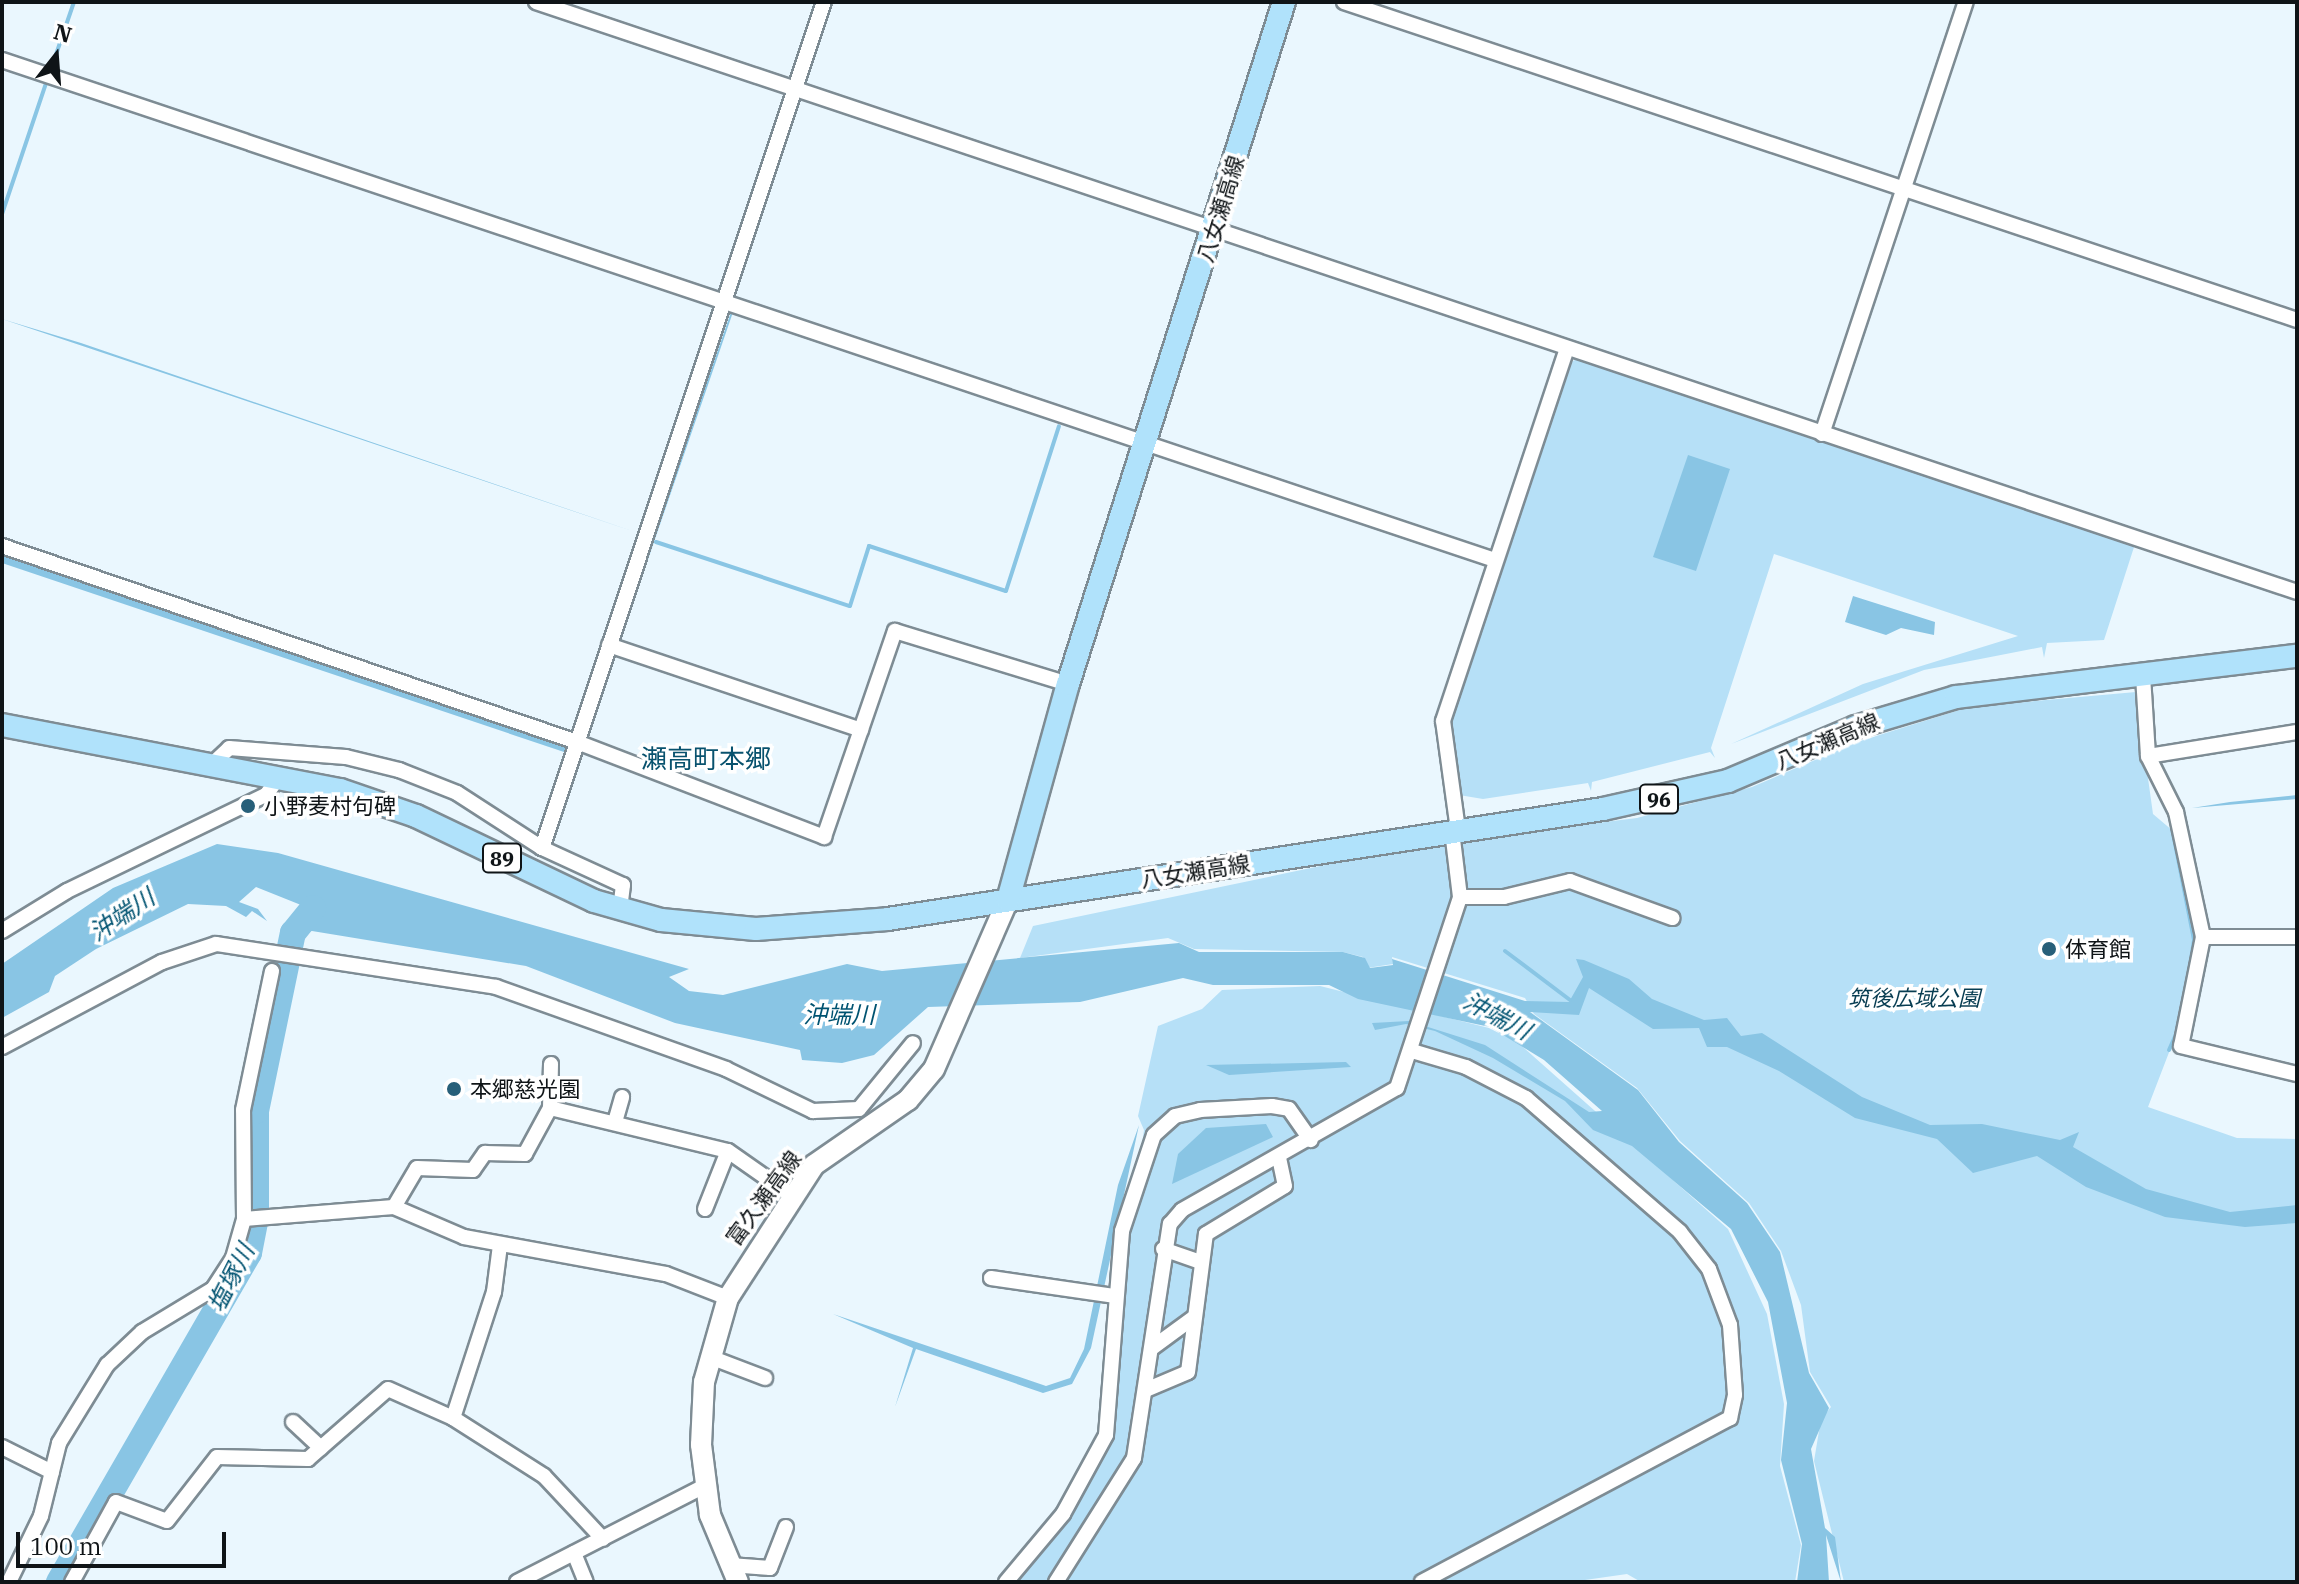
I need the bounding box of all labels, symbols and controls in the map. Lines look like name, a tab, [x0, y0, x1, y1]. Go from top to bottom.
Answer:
north arrow	[16, 16, 96, 96]
text: N	[51, 16, 76, 49]
street label: 八女瀬高線	[1191, 153, 1249, 265]
street label: 八女瀬高線	[1771, 707, 1883, 775]
district label: 瀬高町本郷	[641, 743, 771, 775]
road number: 96	[1639, 783, 1679, 815]
place label: 小野麦村句碑	[264, 793, 396, 819]
marker: 小野麦村句碑	[239, 797, 257, 815]
road number: 89	[482, 842, 522, 874]
street label: 八女瀬高線	[1139, 849, 1251, 893]
water label: 沖端川	[84, 883, 160, 947]
place label: 体育館	[2065, 936, 2131, 962]
marker: 体育館	[2040, 940, 2058, 958]
park label: 筑後広域公園	[1848, 985, 1980, 1011]
water label: 沖端川	[1458, 986, 1536, 1046]
water label: 沖端川	[803, 1001, 875, 1029]
place label: 本郷慈光園	[470, 1076, 580, 1102]
marker: 本郷慈光園	[445, 1080, 463, 1098]
street label: 富久瀬高線	[720, 1146, 806, 1250]
water label: 塩塚川	[202, 1239, 260, 1317]
scale bar	[20, 1516, 230, 1566]
text: 100 m	[30, 1530, 102, 1562]

